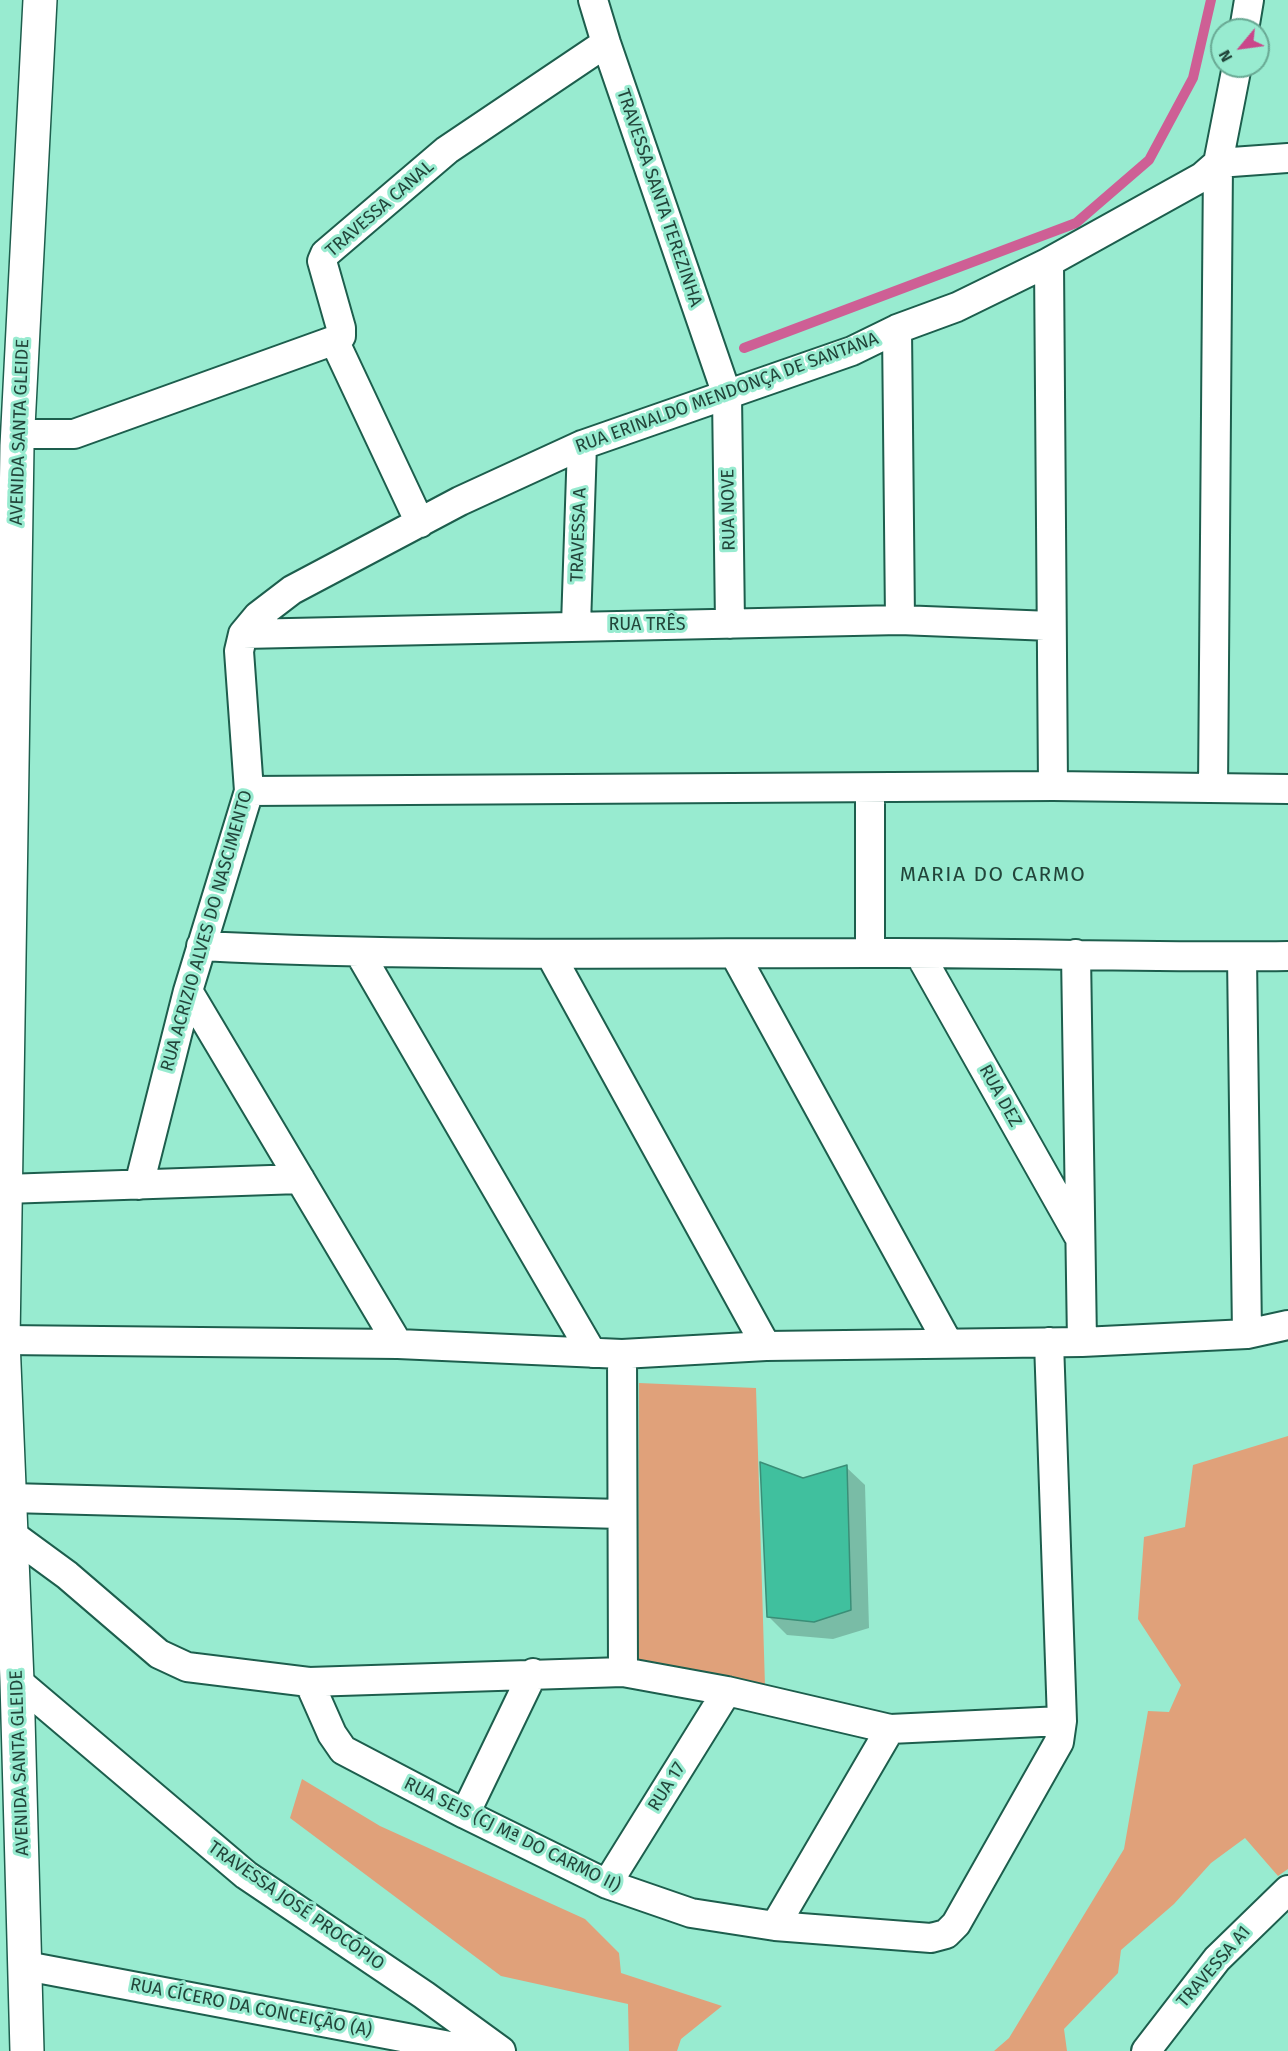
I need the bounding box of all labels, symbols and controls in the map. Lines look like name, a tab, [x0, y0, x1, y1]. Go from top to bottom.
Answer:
north arrow	[1210, 18, 1270, 78]
text: N	[1215, 47, 1236, 65]
street label: TRAVESSA SANTA TEREZINHA	[612, 86, 706, 310]
street label: TRAVESSA CANAL	[322, 156, 438, 262]
street label: RUA ERINALDO MENDONÇA DE SANTANA	[573, 328, 881, 458]
street label: AVENIDA SANTA GLEIDE	[6, 339, 34, 525]
street label: RUA NOVE	[717, 469, 741, 551]
street label: TRAVESSA A	[567, 487, 591, 583]
street label: RUA TRÊS	[608, 614, 686, 636]
street label: RUA ACRIZIO ALVES DO NASCIMENTO	[156, 788, 258, 1074]
district label: MARIA DO CARMO	[900, 862, 1086, 888]
street label: RUA DEZ	[974, 1061, 1026, 1131]
street label: AVENIDA SANTA GLEIDE	[6, 1670, 34, 1856]
street label: RUA 17	[644, 1759, 690, 1815]
street label: RUA SEIS (CJ Mª DO CARMO II)	[400, 1773, 624, 1897]
street label: TRAVESSA JOSÉ PROCÓPIO	[204, 1837, 388, 1975]
street label: TRAVESSA A1	[1173, 1922, 1255, 2012]
street label: RUA CÍCERO DA CONCEIÇÃO (A)	[128, 1974, 374, 2042]

